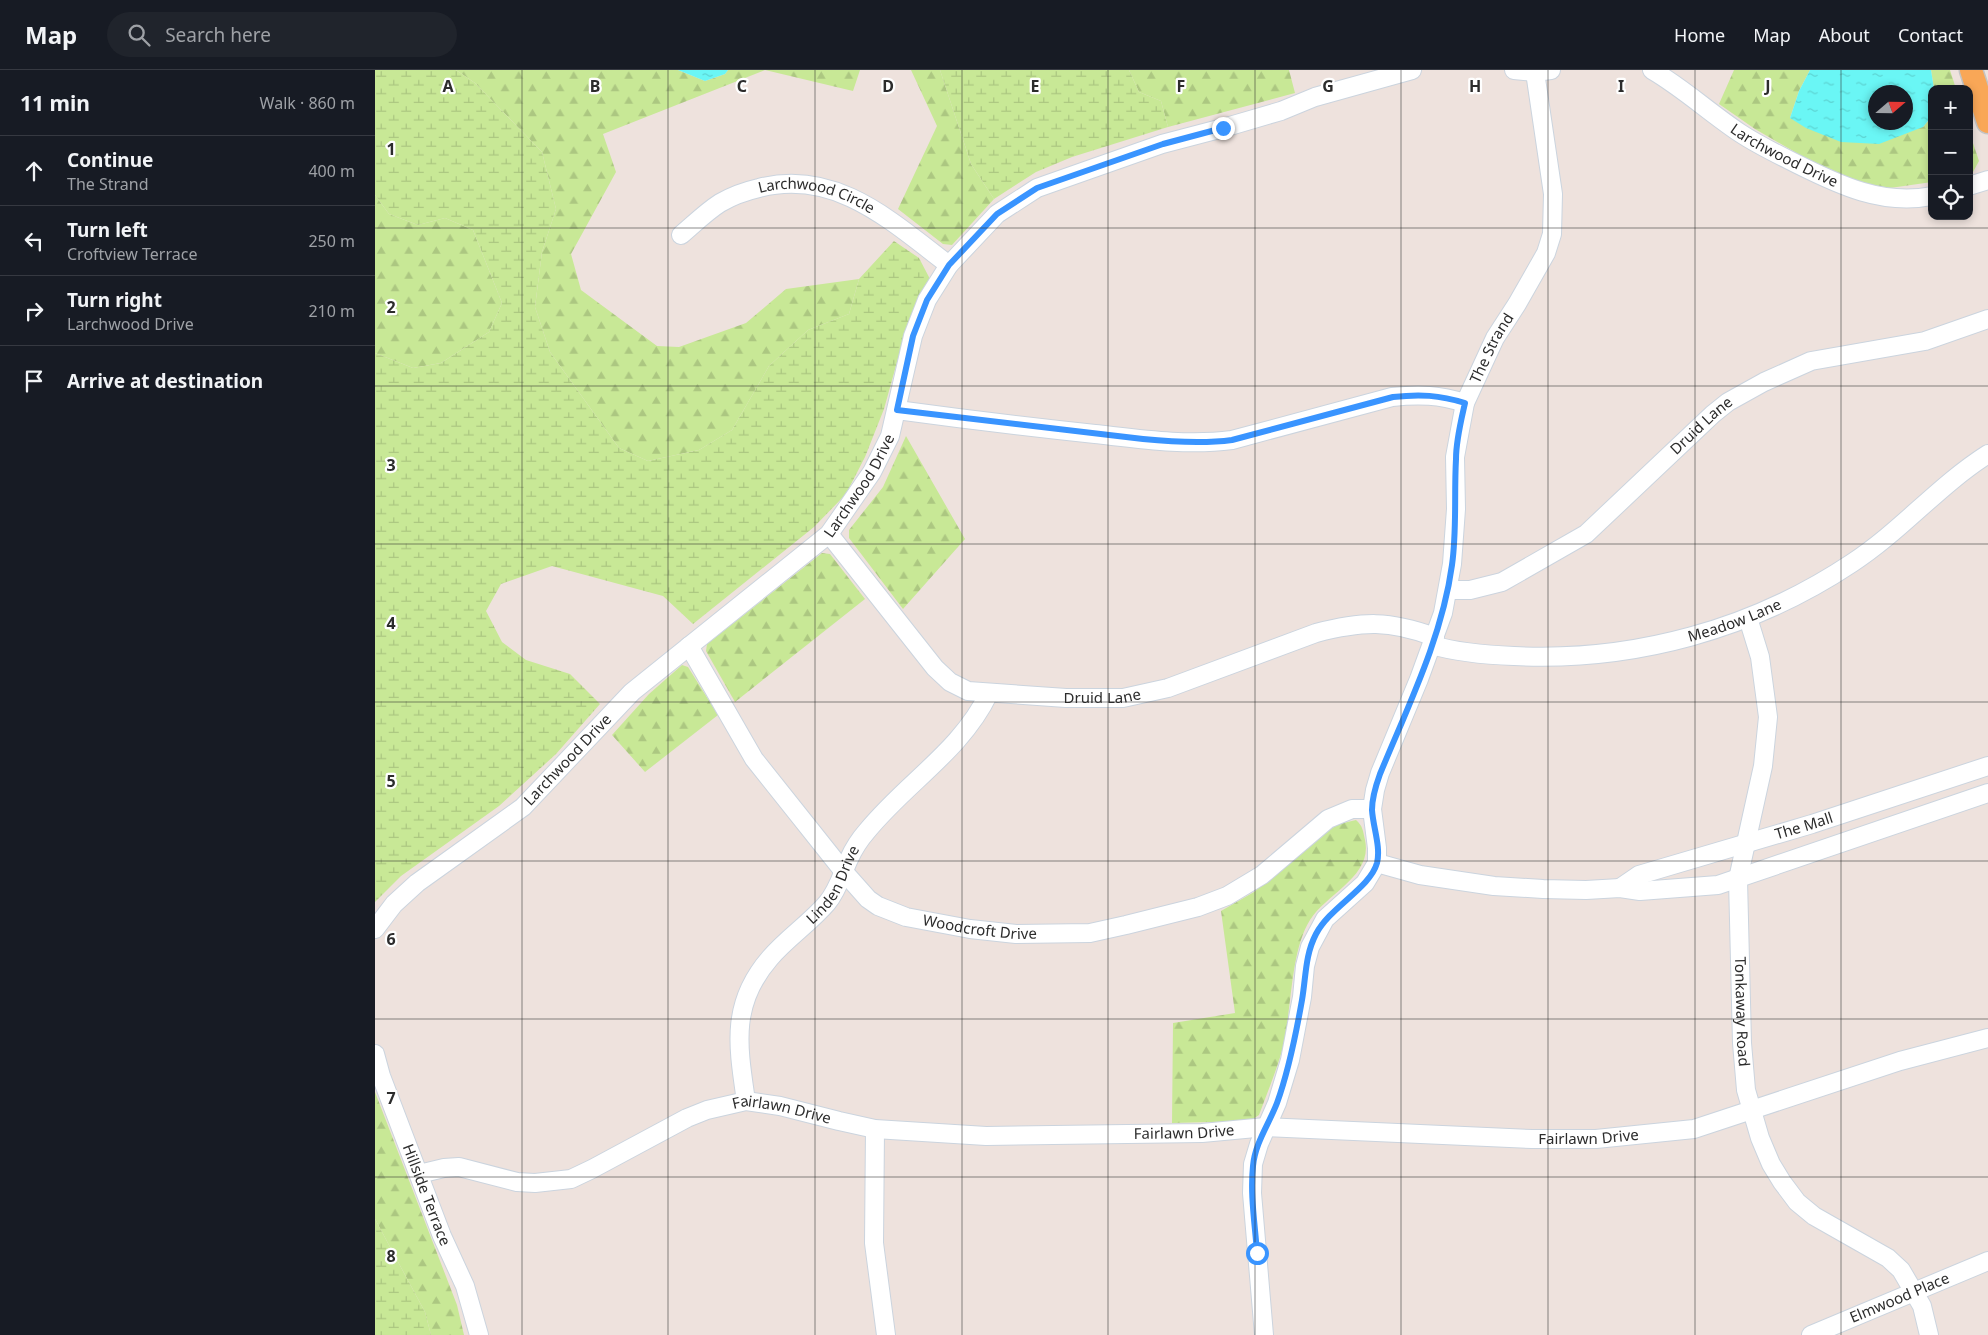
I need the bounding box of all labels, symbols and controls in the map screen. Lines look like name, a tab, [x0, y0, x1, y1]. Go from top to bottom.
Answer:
search box	[107, 12, 457, 57]
text: Map	[25, 18, 77, 51]
icon: search	[125, 21, 153, 49]
text: Search here	[165, 22, 271, 48]
text: Home	[1674, 23, 1725, 47]
text: Map	[1753, 23, 1791, 47]
text: About	[1819, 23, 1870, 47]
text: Contact	[1898, 23, 1963, 47]
text: A	[442, 75, 454, 97]
text: B	[590, 75, 600, 97]
text: C	[737, 75, 747, 97]
text: D	[882, 75, 894, 97]
text: E	[1031, 75, 1040, 97]
text: F	[1177, 75, 1185, 97]
text: G	[1322, 75, 1334, 97]
text: H	[1469, 75, 1481, 97]
text: I	[1618, 75, 1624, 97]
text: J	[1763, 75, 1771, 97]
north arrow	[1868, 85, 1913, 130]
map controls	[1928, 85, 1973, 220]
button: +	[1928, 85, 1973, 130]
text: 11 min	[20, 89, 90, 117]
text: Walk · 860 m	[260, 92, 355, 114]
route end	[1212, 117, 1235, 140]
street label: Larchwood Drive	[1727, 118, 1841, 191]
button: −	[1928, 130, 1973, 175]
text: 1	[386, 138, 396, 160]
text: Continue	[67, 147, 153, 173]
icon: ahead	[20, 157, 48, 185]
text: 400 m	[308, 160, 355, 182]
text: The Strand	[67, 173, 149, 195]
street label: Larchwood Circle	[756, 173, 879, 217]
button: locate	[1928, 175, 1973, 220]
text: Turn left	[67, 217, 148, 243]
icon: left	[20, 227, 48, 255]
text: 250 m	[308, 230, 355, 252]
text: Croftview Terrace	[67, 243, 197, 265]
text: Turn right	[67, 287, 162, 313]
text: 2	[386, 296, 396, 318]
icon: right	[20, 297, 48, 325]
text: 210 m	[308, 300, 355, 322]
street label: The Strand	[1465, 309, 1518, 386]
text: Larchwood Drive	[67, 313, 194, 335]
icon: arrive	[20, 367, 48, 395]
text: Arrive at destination	[67, 368, 263, 394]
street label: Druid Lane	[1665, 391, 1736, 458]
street label: Larchwood Drive	[819, 430, 898, 541]
text: 3	[386, 454, 396, 476]
street label: Meadow Lane	[1685, 593, 1784, 646]
text: 4	[386, 612, 396, 634]
street label: Druid Lane	[1064, 683, 1143, 707]
street label: Larchwood Drive	[519, 709, 615, 809]
text: 5	[386, 770, 396, 792]
street label: The Mall	[1772, 807, 1835, 843]
street label: Linden Drive	[801, 841, 863, 928]
street label: Woodcroft Drive	[921, 909, 1037, 943]
text: 6	[386, 928, 396, 950]
street label: Tonkaway Road	[1731, 956, 1755, 1067]
text: 7	[386, 1087, 396, 1109]
street label: Fairlawn Drive	[730, 1090, 834, 1128]
street label: Fairlawn Drive	[1134, 1119, 1235, 1143]
street label: Fairlawn Drive	[1538, 1124, 1640, 1148]
street label: Hillside Terrace	[399, 1141, 456, 1249]
route start	[1246, 1242, 1269, 1265]
text: 8	[386, 1245, 396, 1267]
street label: Elmwood Place	[1846, 1267, 1952, 1327]

